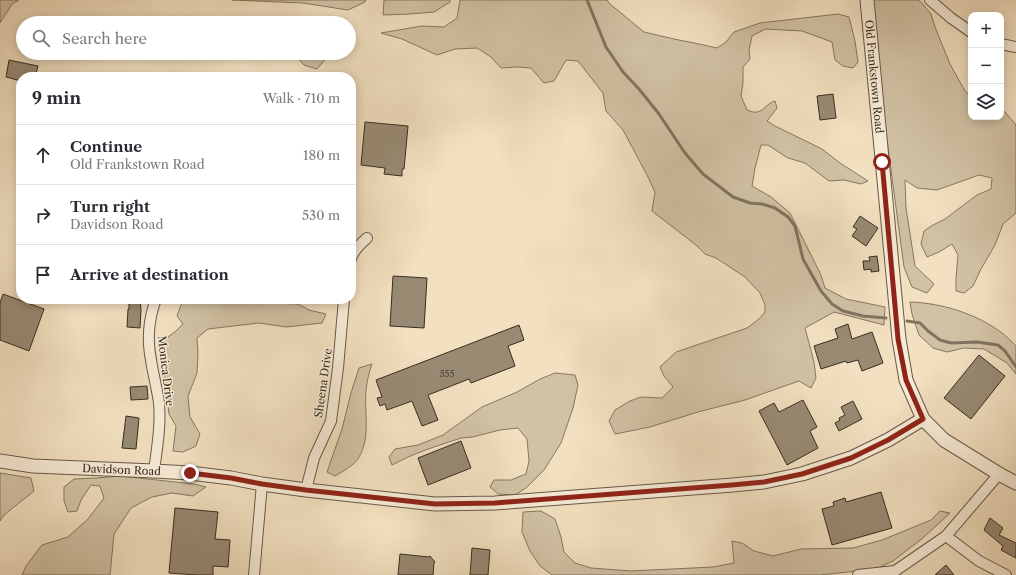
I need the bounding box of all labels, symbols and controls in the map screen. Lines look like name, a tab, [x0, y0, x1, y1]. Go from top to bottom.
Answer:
map controls	[968, 12, 1004, 120]
button: +	[968, 12, 1004, 48]
search box	[16, 16, 356, 60]
street label: Old Frankstown Road	[862, 19, 887, 134]
icon: search	[30, 27, 52, 49]
text: Search here	[62, 29, 147, 48]
button: −	[968, 48, 1004, 84]
button: layers	[968, 84, 1004, 120]
text: 9 min	[32, 88, 81, 108]
text: Walk · 710 m	[263, 90, 340, 106]
text: Continue	[70, 137, 142, 156]
icon: ahead	[32, 144, 54, 166]
text: 180 m	[303, 147, 340, 163]
route start	[873, 153, 891, 171]
text: Old Frankstown Road	[70, 156, 205, 172]
text: Turn right	[70, 197, 150, 216]
icon: right	[32, 204, 54, 226]
text: 530 m	[302, 207, 340, 223]
text: Davidson Road	[70, 216, 163, 232]
icon: arrive	[32, 264, 54, 286]
text: Arrive at destination	[70, 265, 229, 284]
street label: Monica Drive	[155, 335, 177, 407]
street label: Sheena Drive	[311, 347, 335, 419]
house number: 555	[440, 368, 454, 379]
street label: Davidson Road	[82, 461, 162, 478]
route end	[181, 464, 199, 482]

